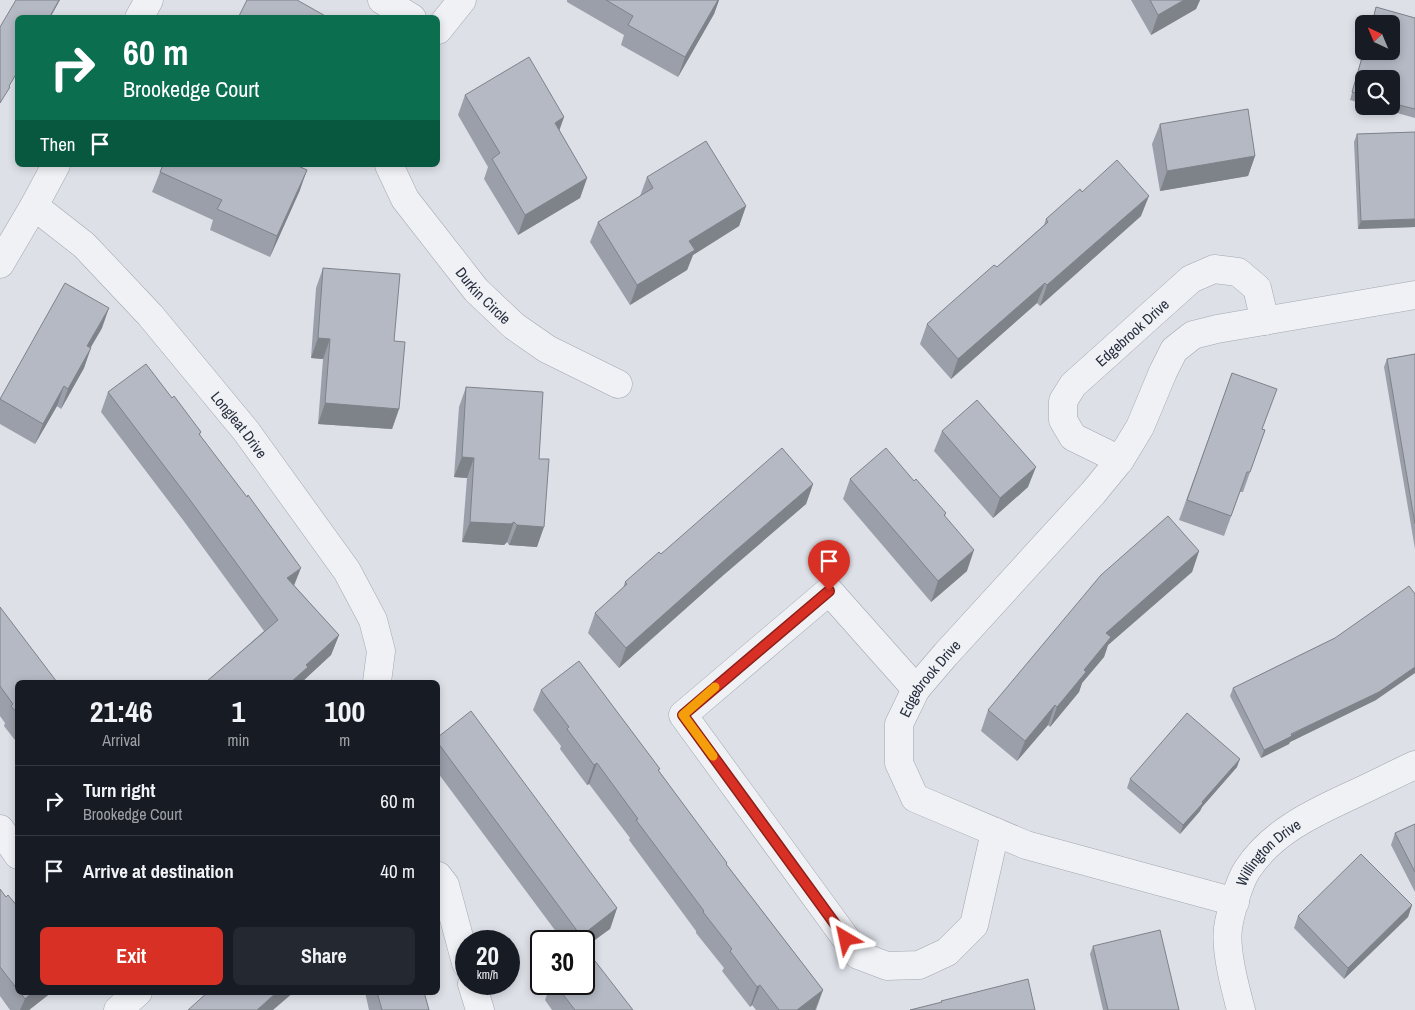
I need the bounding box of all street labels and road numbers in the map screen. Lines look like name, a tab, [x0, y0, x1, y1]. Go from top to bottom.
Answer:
street label: Durkin Circle	[451, 262, 516, 329]
street label: Edgebrook Drive	[1090, 293, 1173, 371]
street label: Longleat Drive	[207, 386, 273, 462]
street label: Edgebrook Drive	[894, 635, 965, 720]
street label: Willington Drive	[1230, 813, 1304, 889]

